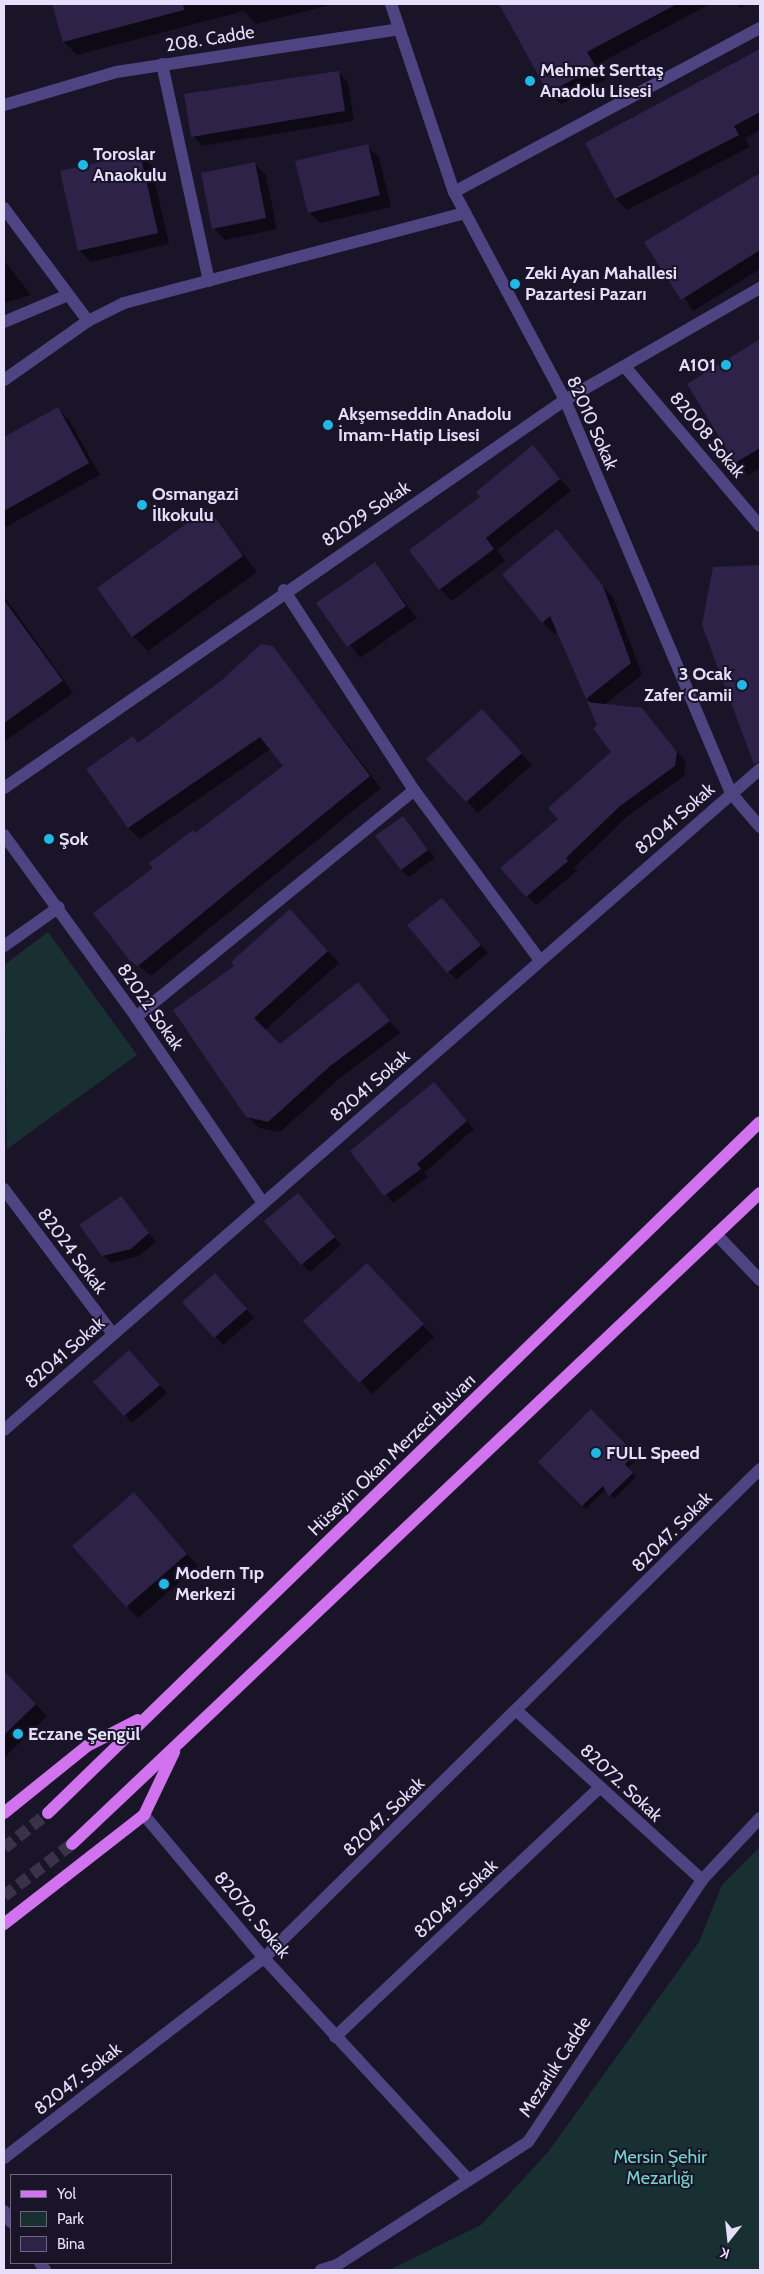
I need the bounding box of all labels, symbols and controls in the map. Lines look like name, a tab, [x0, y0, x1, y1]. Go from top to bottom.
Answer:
street label: 208. Cadde	[164, 21, 256, 57]
place label: Mehmet Serttaş Anadolu Lisesi	[540, 60, 664, 102]
marker: Mehmet Serttaş Anadolu Lisesi	[524, 75, 536, 87]
place label: Toroslar Anaokulu	[93, 144, 167, 186]
marker: Toroslar Anaokulu	[77, 159, 89, 171]
place label: Zeki Ayan Mahallesi Pazartesi Pazarı	[525, 263, 677, 306]
marker: Zeki Ayan Mahallesi Pazartesi Pazarı	[509, 278, 521, 290]
place label: A101	[679, 354, 716, 376]
marker: A101	[720, 359, 732, 371]
street label: 82010 Sokak	[562, 373, 622, 473]
street label: 82008 Sokak	[665, 388, 749, 482]
place label: Akşemseddin Anadolu İmam-Hatip Lisesi	[338, 404, 512, 446]
marker: Akşemseddin Anadolu İmam-Hatip Lisesi	[322, 419, 334, 431]
street label: 82029 Sokak	[318, 477, 414, 551]
place label: Osmangazi İlkokulu	[152, 484, 239, 526]
marker: Osmangazi İlkokulu	[136, 499, 148, 511]
place label: 3 Ocak Zafer Camii	[644, 664, 732, 706]
marker: 3 Ocak Zafer Camii	[736, 679, 748, 691]
street label: 82041 Sokak	[631, 779, 719, 859]
place label: Şok	[59, 828, 88, 850]
marker: Şok	[43, 833, 55, 845]
street label: 82022 Sokak	[112, 959, 188, 1055]
street label: 82041 Sokak	[326, 1046, 414, 1126]
street label: 82024 Sokak	[33, 1204, 111, 1298]
street label: 82041 Sokak	[21, 1313, 109, 1393]
street label: Hüseyin Okan Merzeci Bulvarı	[304, 1369, 480, 1541]
place label: FULL Speed	[606, 1442, 700, 1464]
marker: FULL Speed	[590, 1447, 602, 1459]
street label: 82047. Sokak	[627, 1487, 717, 1577]
place label: Modern Tıp Merkezi	[175, 1563, 264, 1606]
marker: Modern Tıp Merkezi	[157, 1577, 171, 1591]
place label: Eczane Şengül	[28, 1723, 140, 1745]
marker: Eczane Şengül	[12, 1728, 24, 1740]
street label: 82072. Sokak	[576, 1740, 666, 1826]
street label: 82047. Sokak	[339, 1773, 429, 1861]
street label: 82049. Sokak	[410, 1855, 502, 1943]
street label: 82070. Sokak	[209, 1867, 295, 1963]
street label: Mezarlık Cadde	[514, 2013, 596, 2121]
street label: 82047. Sokak	[30, 2038, 126, 2120]
park label: Mersin Şehir Mezarlığı	[613, 2147, 707, 2190]
legend	[10, 2174, 172, 2264]
text: Yol	[57, 2185, 76, 2203]
text: Park	[57, 2210, 84, 2228]
north arrow	[704, 2214, 754, 2264]
text: Bina	[57, 2235, 85, 2253]
text: K	[718, 2244, 732, 2263]

